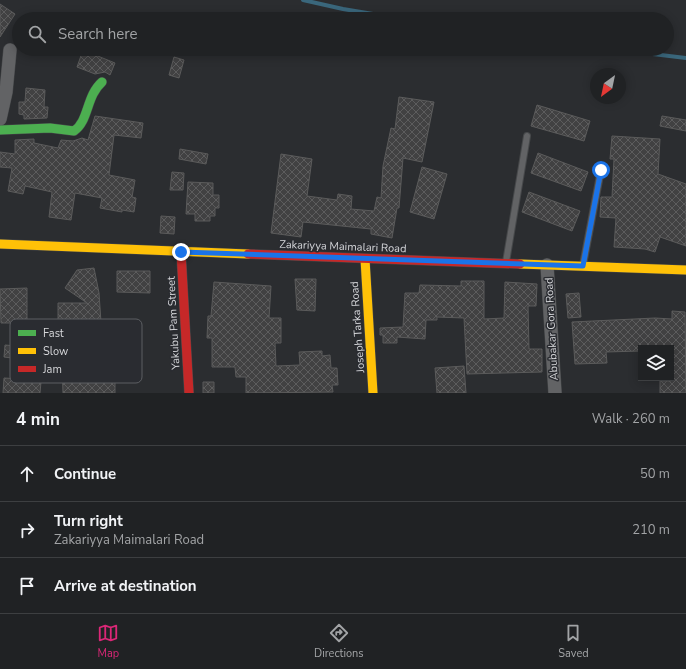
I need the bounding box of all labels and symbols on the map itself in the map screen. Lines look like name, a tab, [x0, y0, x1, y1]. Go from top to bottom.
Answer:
north arrow	[590, 68, 626, 104]
route start	[592, 161, 610, 179]
street label: Zakariyya Maimalari Road	[279, 237, 407, 256]
route end	[172, 243, 190, 261]
street label: Yakubu Pam Street	[164, 276, 183, 371]
street label: Abubakar Gora Road	[541, 277, 562, 381]
street label: Joseph Tarka Road	[347, 281, 368, 374]
legend	[10, 319, 142, 383]
text: Fast	[43, 326, 64, 341]
text: Slow	[43, 344, 68, 359]
text: Jam	[42, 362, 62, 377]

